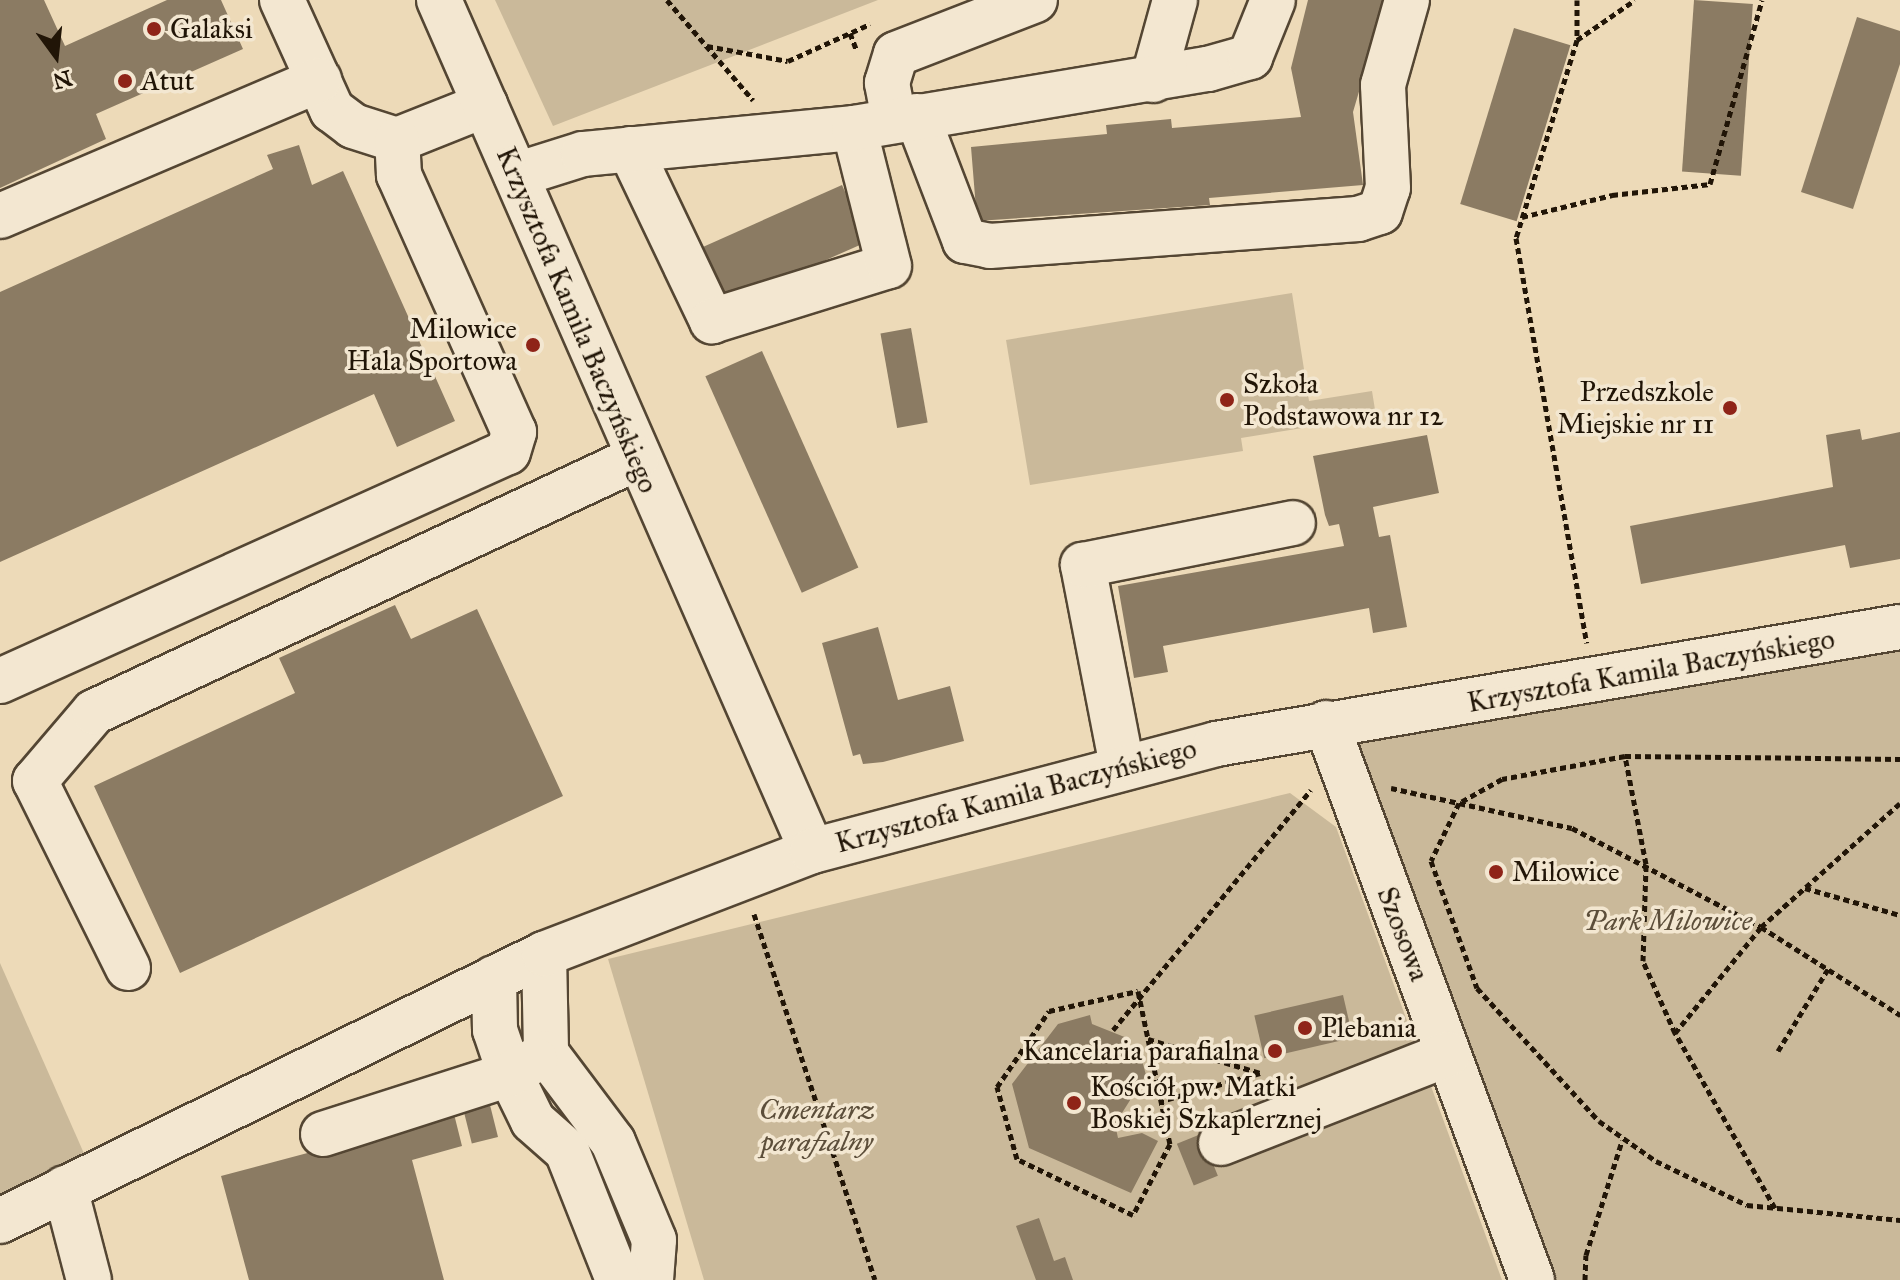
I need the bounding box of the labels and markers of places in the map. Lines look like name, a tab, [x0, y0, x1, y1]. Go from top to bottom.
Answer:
place label: Galaksi	[170, 12, 253, 46]
marker: Galaksi	[145, 20, 163, 38]
place label: Atut	[141, 64, 194, 98]
marker: Atut	[116, 72, 134, 90]
place label: Milowice Hala Sportowa	[346, 312, 517, 378]
marker: Milowice Hala Sportowa	[524, 336, 542, 354]
place label: Szkoła Podstawowa nr 12	[1243, 367, 1444, 433]
place label: Przedszkole Miejskie nr 11	[1557, 375, 1714, 441]
marker: Szkoła Podstawowa nr 12	[1218, 391, 1236, 409]
marker: Przedszkole Miejskie nr 11	[1721, 399, 1739, 417]
place label: Milowice	[1512, 855, 1620, 889]
marker: Milowice	[1487, 863, 1505, 881]
place label: Plebania	[1321, 1011, 1416, 1045]
marker: Plebania	[1296, 1019, 1314, 1037]
place label: Kancelaria parafialna	[1022, 1034, 1259, 1068]
marker: Kancelaria parafialna	[1266, 1042, 1284, 1060]
place label: Kościół pw. Matki Boskiej Szkaplerznej	[1090, 1070, 1322, 1136]
marker: Kościół pw. Matki Boskiej Szkaplerznej	[1065, 1094, 1083, 1112]

